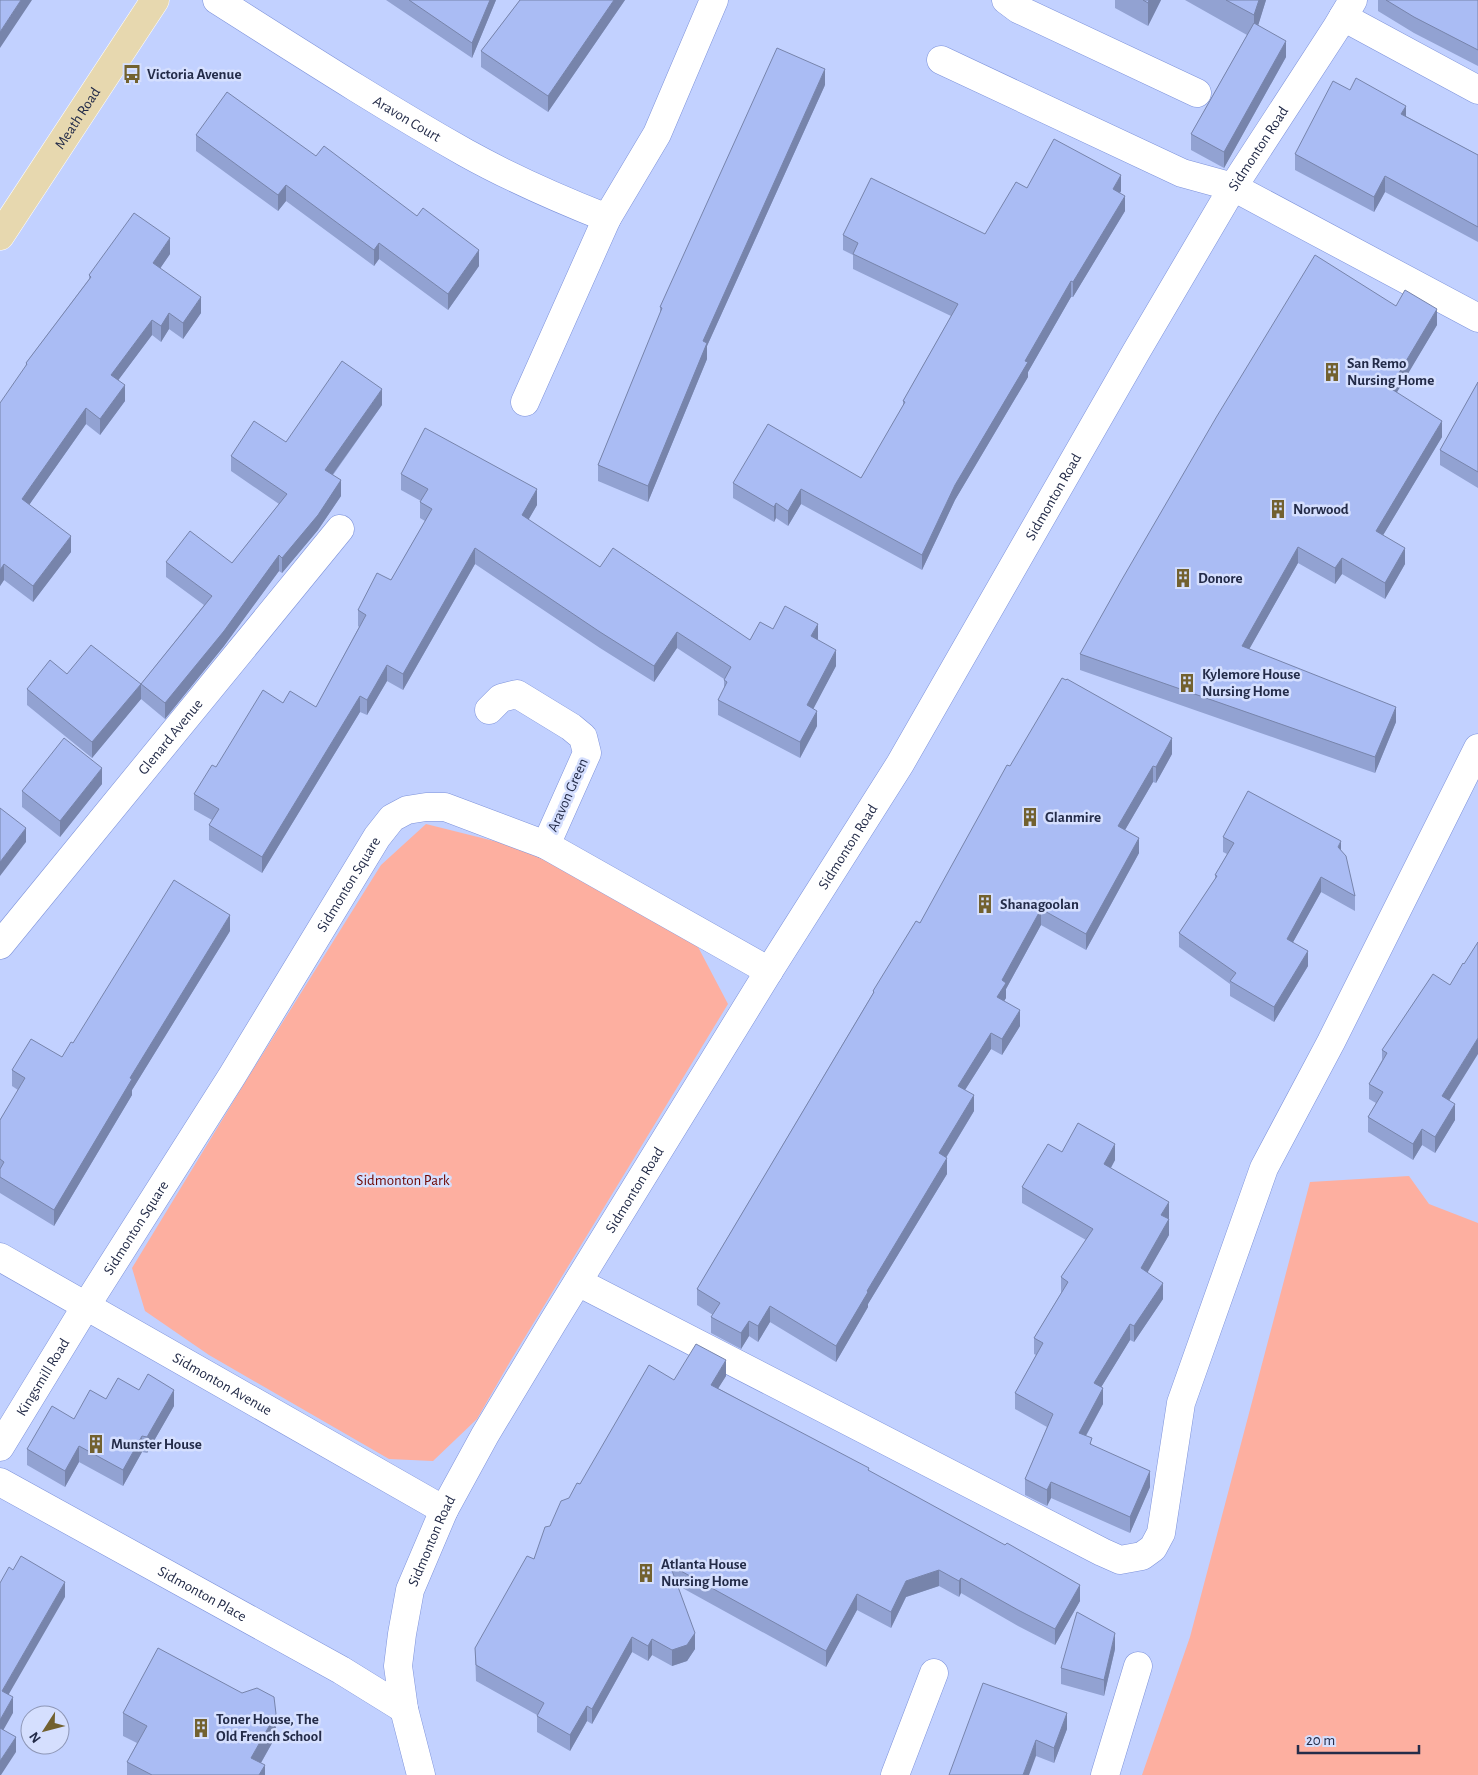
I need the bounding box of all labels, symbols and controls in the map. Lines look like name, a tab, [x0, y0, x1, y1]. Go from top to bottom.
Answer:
bus stop icon: Victoria Avenue	[121, 63, 143, 85]
place label: Victoria Avenue	[147, 67, 241, 82]
street label: Meath Road	[52, 84, 103, 152]
street label: Aravon Court	[371, 93, 444, 144]
street label: Sidmonton Road	[1225, 103, 1291, 193]
place label: San Remo Nursing Home	[1347, 356, 1434, 388]
building icon: San Remo Nursing Home	[1321, 361, 1343, 383]
street label: Sidmonton Road	[1022, 451, 1084, 543]
building icon: Norwood	[1267, 498, 1289, 520]
place label: Norwood	[1293, 502, 1349, 517]
building icon: Donore	[1172, 567, 1194, 589]
place label: Donore	[1198, 571, 1243, 586]
place label: Kylemore House Nursing Home	[1202, 667, 1300, 699]
building icon: Kylemore House Nursing Home	[1176, 672, 1198, 694]
street label: Glenard Avenue	[135, 696, 205, 777]
street label: Aravon Green	[545, 756, 591, 834]
street label: Sidmonton Road	[815, 801, 880, 892]
building icon: Glanmire	[1019, 806, 1041, 828]
place label: Glanmire	[1045, 810, 1101, 825]
street label: Sidmonton Square	[314, 834, 383, 934]
building icon: Shanagoolan	[974, 893, 996, 915]
place label: Shanagoolan	[1000, 897, 1079, 912]
street label: Sidmonton Road	[602, 1144, 666, 1235]
park label: Sidmonton Park	[356, 1173, 450, 1188]
street label: Sidmonton Square	[100, 1178, 171, 1277]
street label: Kingsmill Road	[13, 1335, 72, 1418]
street label: Sidmonton Avenue	[170, 1350, 275, 1418]
building icon: Munster House	[85, 1433, 107, 1455]
place label: Munster House	[111, 1437, 202, 1452]
street label: Sidmonton Road	[405, 1493, 458, 1589]
place label: Atlanta House Nursing Home	[661, 1557, 748, 1589]
building icon: Atlanta House Nursing Home	[635, 1562, 657, 1584]
street label: Sidmonton Place	[155, 1563, 249, 1624]
north arrow	[20, 1705, 70, 1755]
place label: Toner House, The Old French School	[216, 1712, 322, 1744]
building icon: Toner House, The Old French School	[190, 1717, 212, 1739]
scale bar	[1298, 1722, 1419, 1754]
text: N	[27, 1729, 44, 1745]
text: 20 m	[1306, 1733, 1335, 1748]

